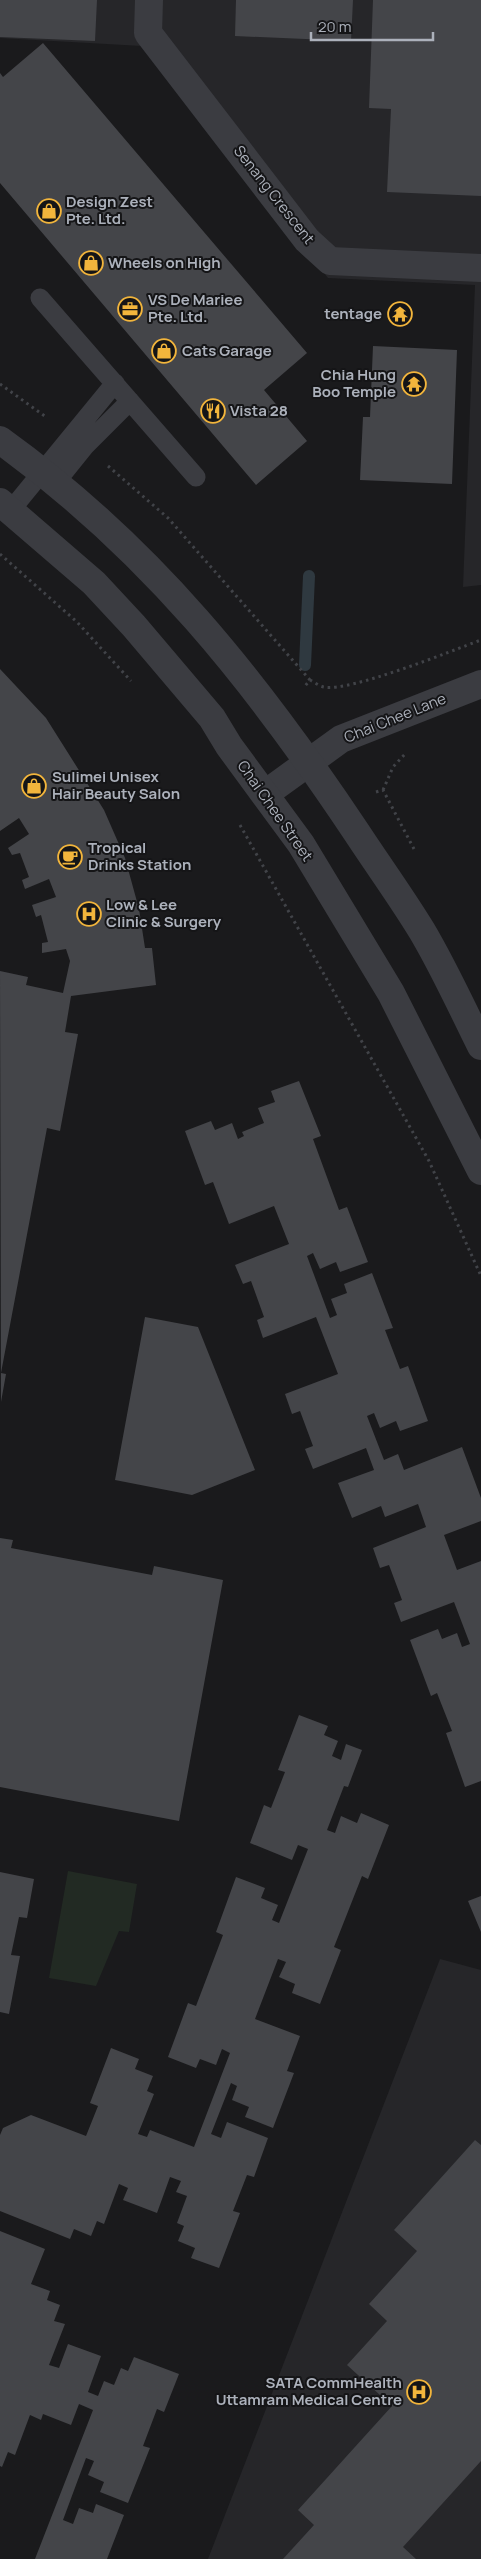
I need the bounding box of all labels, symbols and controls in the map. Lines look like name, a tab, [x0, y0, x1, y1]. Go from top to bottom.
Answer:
scale bar	[311, 10, 434, 42]
text: 20 m	[318, 16, 351, 37]
street label: Senang Crescent	[229, 141, 320, 248]
place label: Design Zest Pte. Ltd.	[66, 191, 153, 229]
shop icon: Design Zest Pte. Ltd.	[36, 198, 62, 224]
shop icon: Wheels on High	[78, 250, 104, 276]
place label: Wheels on High	[108, 252, 221, 273]
place label: VS De Mariee Pte. Ltd.	[148, 289, 242, 327]
office icon: VS De Mariee Pte. Ltd.	[117, 296, 143, 322]
temple icon: tentage	[387, 301, 413, 327]
place label: tentage	[324, 303, 382, 324]
shop icon: Cats Garage	[151, 338, 177, 364]
place label: Cats Garage	[182, 340, 272, 361]
place label: Chia Hung Boo Temple	[312, 364, 396, 402]
temple icon: Chia Hung Boo Temple	[401, 371, 427, 397]
restaurant icon: Vista 28	[200, 398, 226, 424]
place label: Vista 28	[230, 400, 288, 421]
street label: Chai Chee Lane	[341, 687, 449, 748]
street label: Chai Chee Street	[233, 756, 318, 865]
place label: Sulimei Unisex Hair Beauty Salon	[52, 766, 180, 804]
shop icon: Sulimei Unisex Hair Beauty Salon	[21, 773, 47, 799]
place label: Tropical Drinks Station	[88, 837, 191, 875]
cafe icon: Tropical Drinks Station	[57, 844, 83, 870]
place label: Low & Lee Clinic & Surgery	[106, 894, 222, 932]
hospital icon: Low & Lee Clinic & Surgery	[76, 901, 102, 927]
place label: SATA CommHealth Uttamram Medical Centre	[216, 2372, 402, 2410]
hospital icon: SATA CommHealth Uttamram Medical Centre	[406, 2379, 432, 2405]

